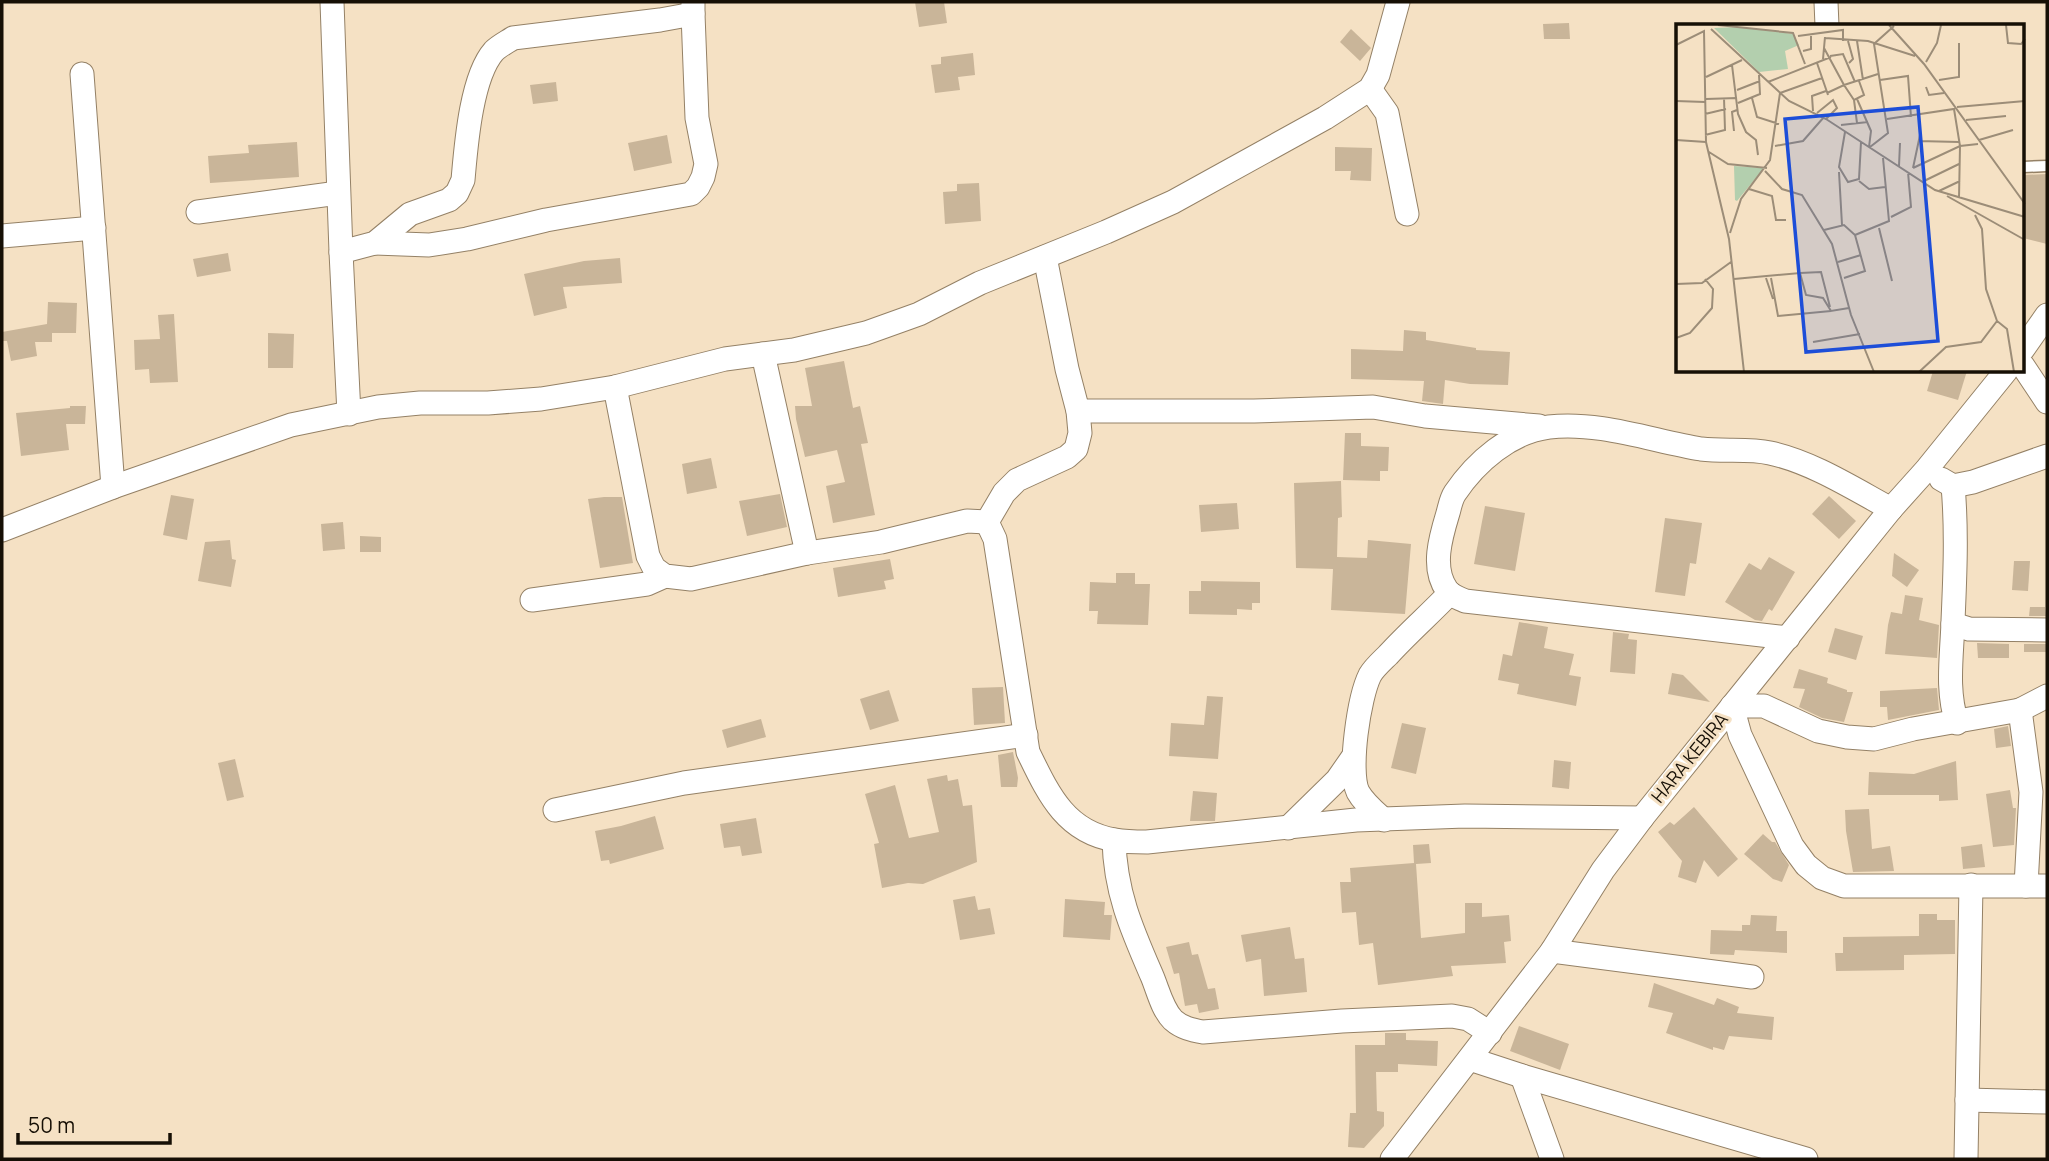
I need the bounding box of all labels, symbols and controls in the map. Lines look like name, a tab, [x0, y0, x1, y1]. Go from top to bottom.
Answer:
inset map	[1676, 24, 2024, 373]
street label: HARA KEBIRA	[1646, 707, 1733, 807]
scale bar	[18, 1102, 170, 1146]
text: 50 m	[28, 1111, 75, 1139]

